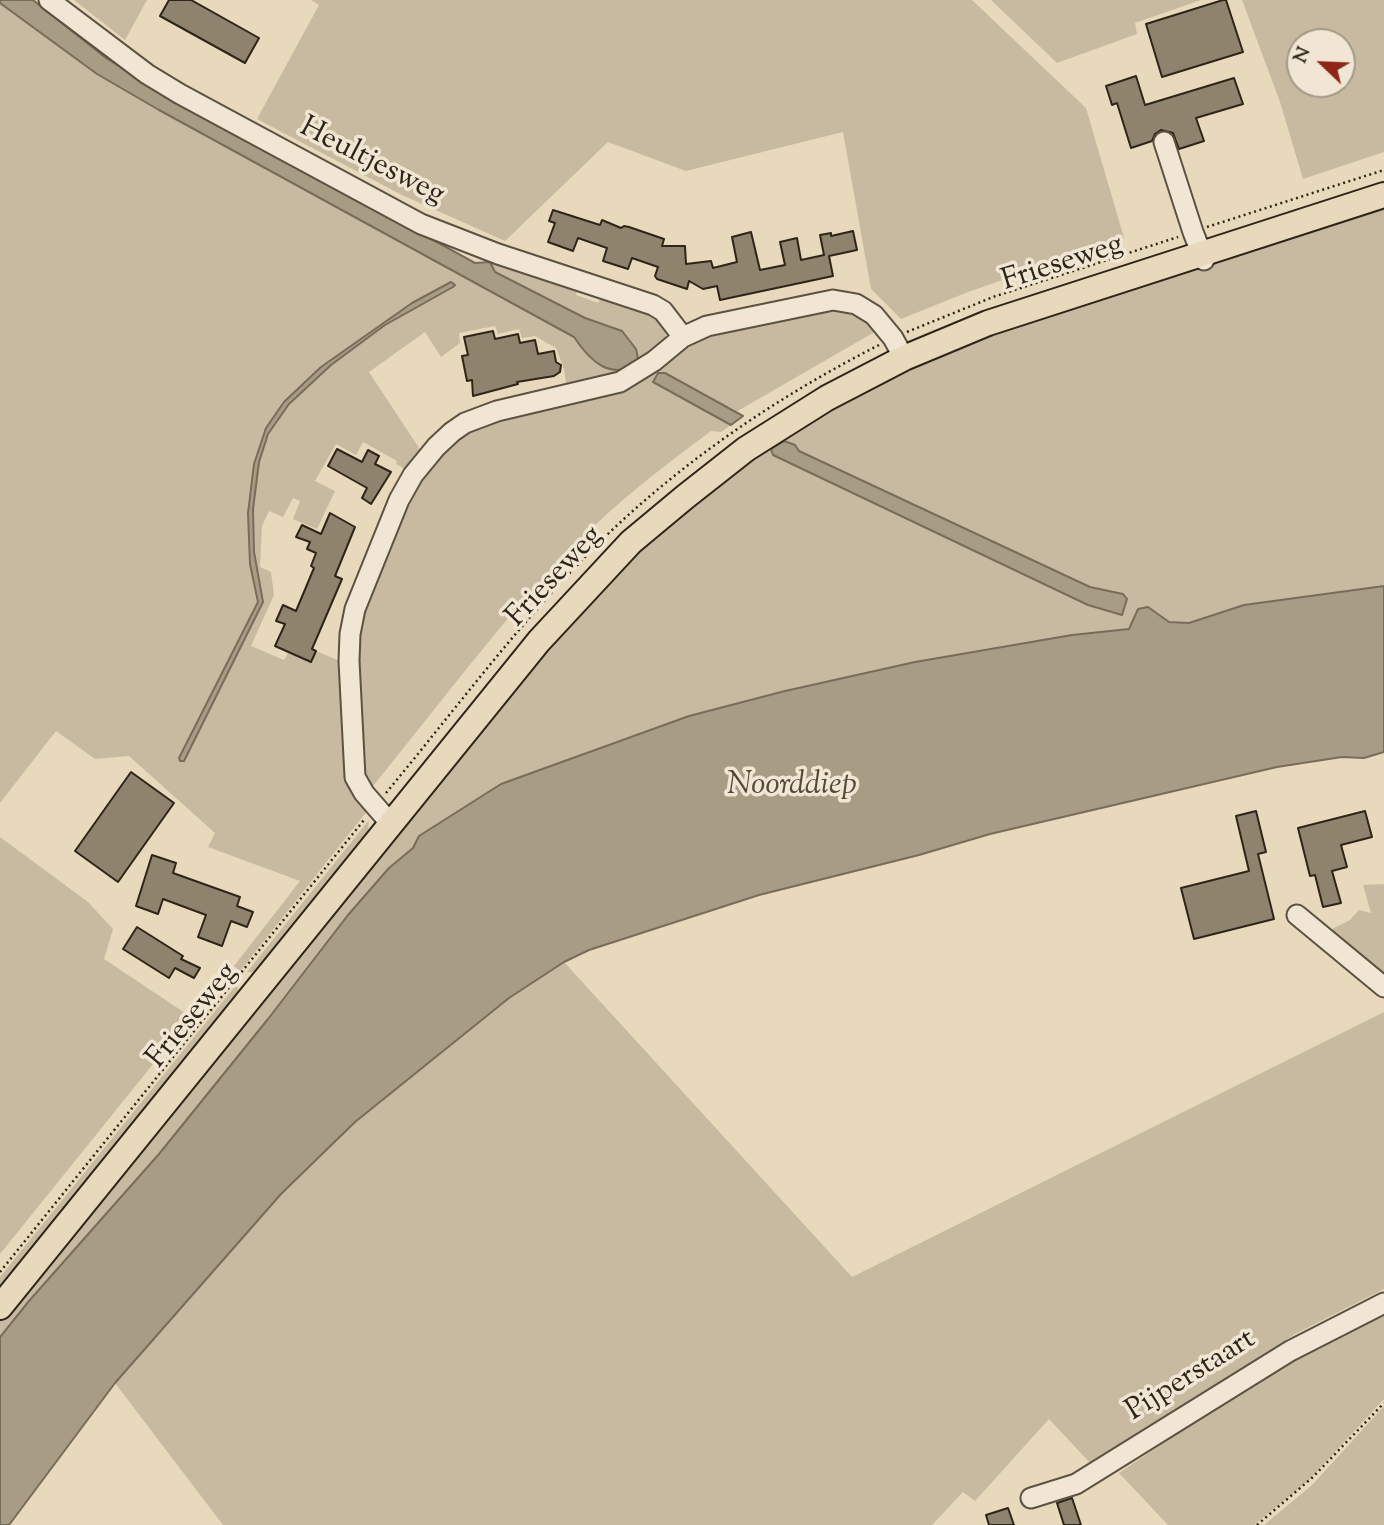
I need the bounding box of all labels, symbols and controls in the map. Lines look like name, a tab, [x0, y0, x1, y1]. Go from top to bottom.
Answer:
north arrow	[1286, 28, 1356, 98]
text: N	[1288, 43, 1318, 68]
street label: Heultjesweg	[293, 111, 449, 215]
street label: Frieseweg	[998, 229, 1128, 301]
street label: Frieseweg	[500, 520, 612, 636]
water label: Noorddiep	[727, 769, 857, 807]
street label: Frieseweg	[141, 957, 247, 1077]
street label: Pijperstaart	[1121, 1323, 1263, 1431]

